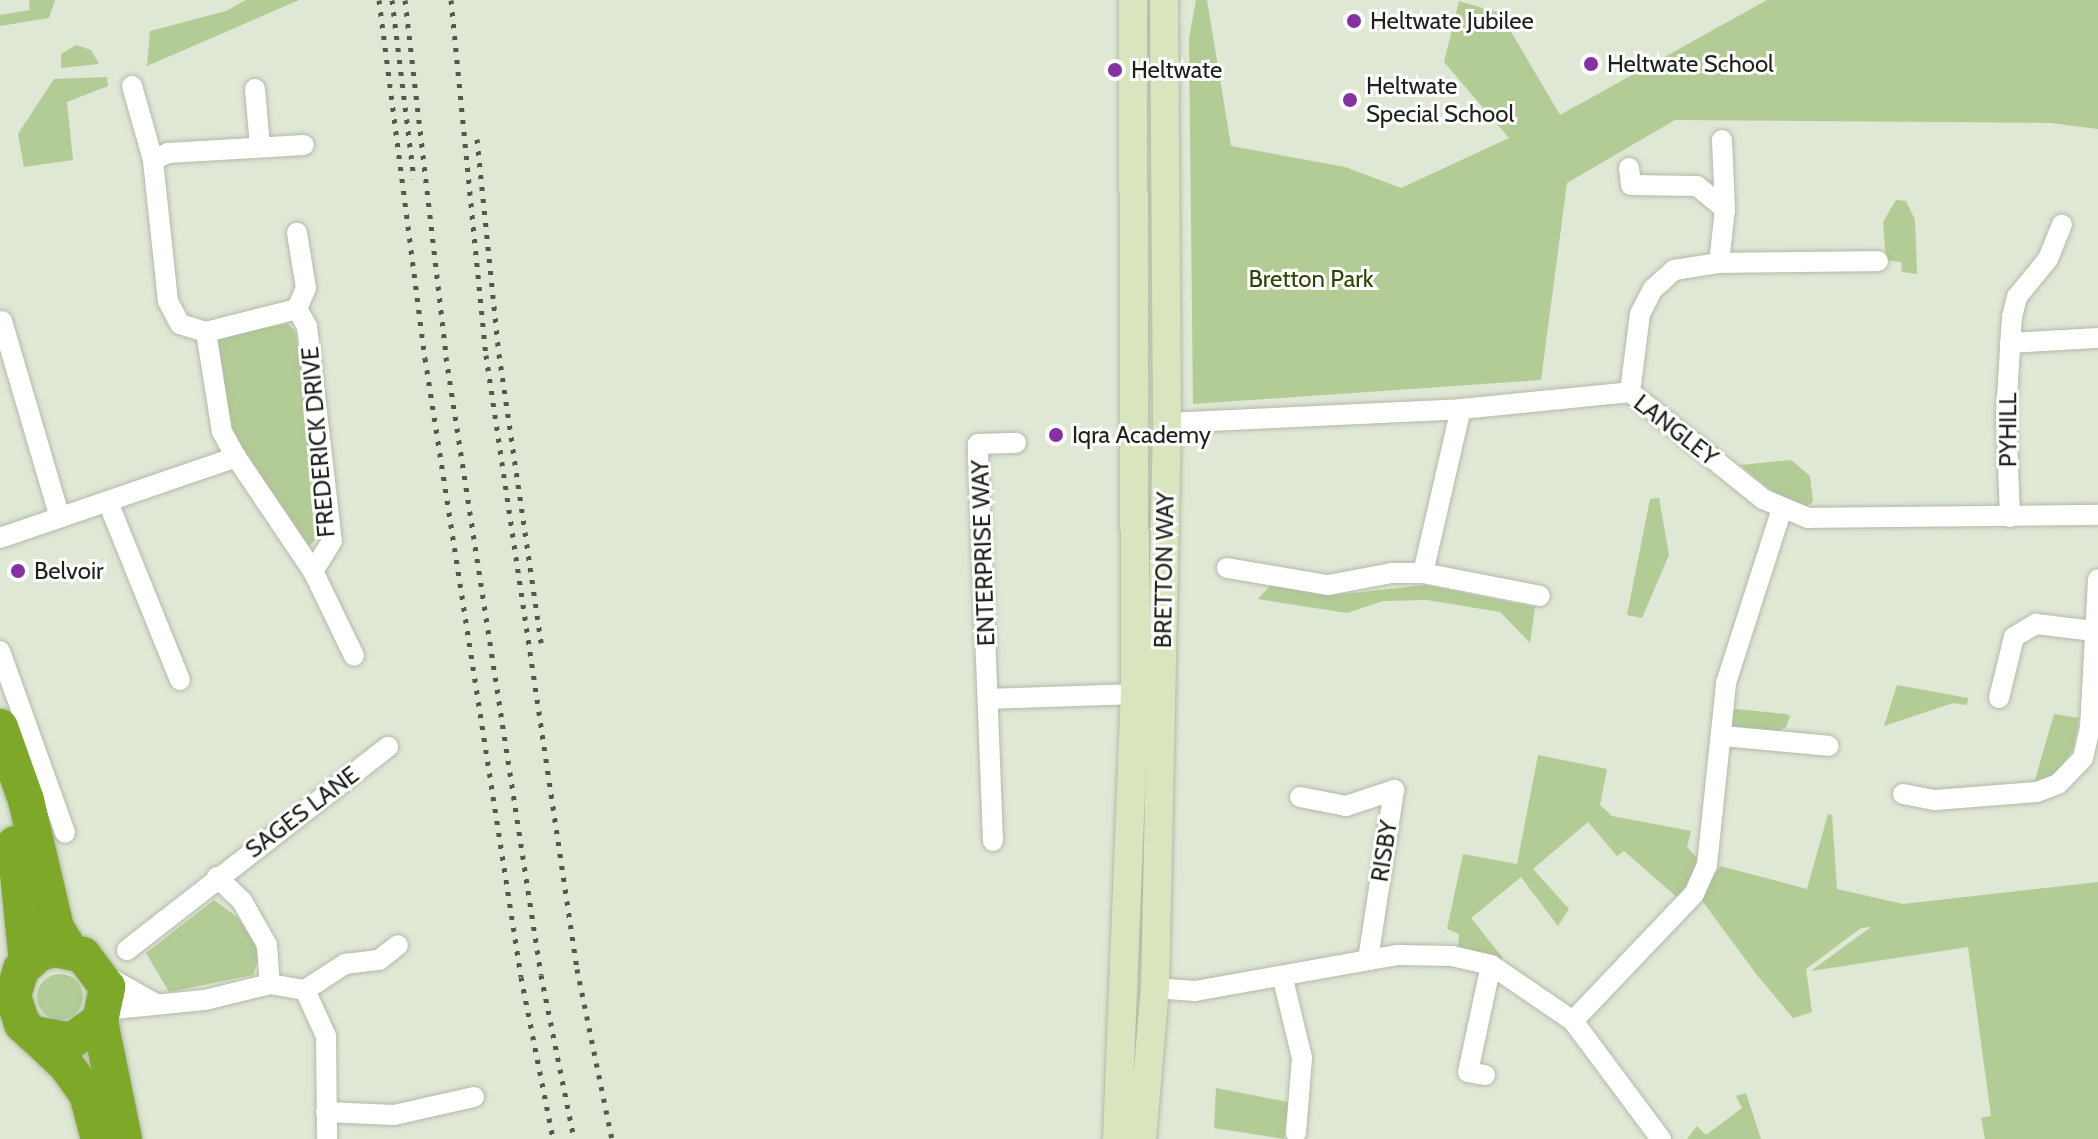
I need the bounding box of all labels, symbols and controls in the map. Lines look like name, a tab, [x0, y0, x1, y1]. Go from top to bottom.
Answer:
place label: Heltwate Jubilee	[1370, 7, 1534, 35]
marker: Heltwate Jubilee	[1345, 12, 1363, 30]
place label: Heltwate School	[1607, 50, 1774, 78]
marker: Heltwate School	[1582, 55, 1600, 73]
place label: Heltwate	[1131, 56, 1222, 84]
marker: Heltwate	[1106, 61, 1124, 79]
place label: Heltwate Special School	[1366, 72, 1514, 128]
marker: Heltwate Special School	[1341, 91, 1359, 109]
park label: Bretton Park	[1248, 265, 1374, 293]
street label: FREDERICK DRIVE	[295, 345, 341, 539]
street label: LANGLEY	[1628, 388, 1724, 472]
street label: PYHILL	[1994, 393, 2022, 467]
place label: Iqra Academy	[1072, 421, 1211, 449]
marker: Iqra Academy	[1047, 426, 1065, 444]
street label: ENTERPRISE WAY	[965, 459, 1001, 647]
street label: BRETTON WAY	[1148, 491, 1180, 649]
place label: Belvoir	[34, 557, 104, 585]
marker: Belvoir	[9, 562, 27, 580]
street label: SAGES LANE	[240, 760, 364, 864]
street label: RISBY	[1365, 818, 1403, 884]

